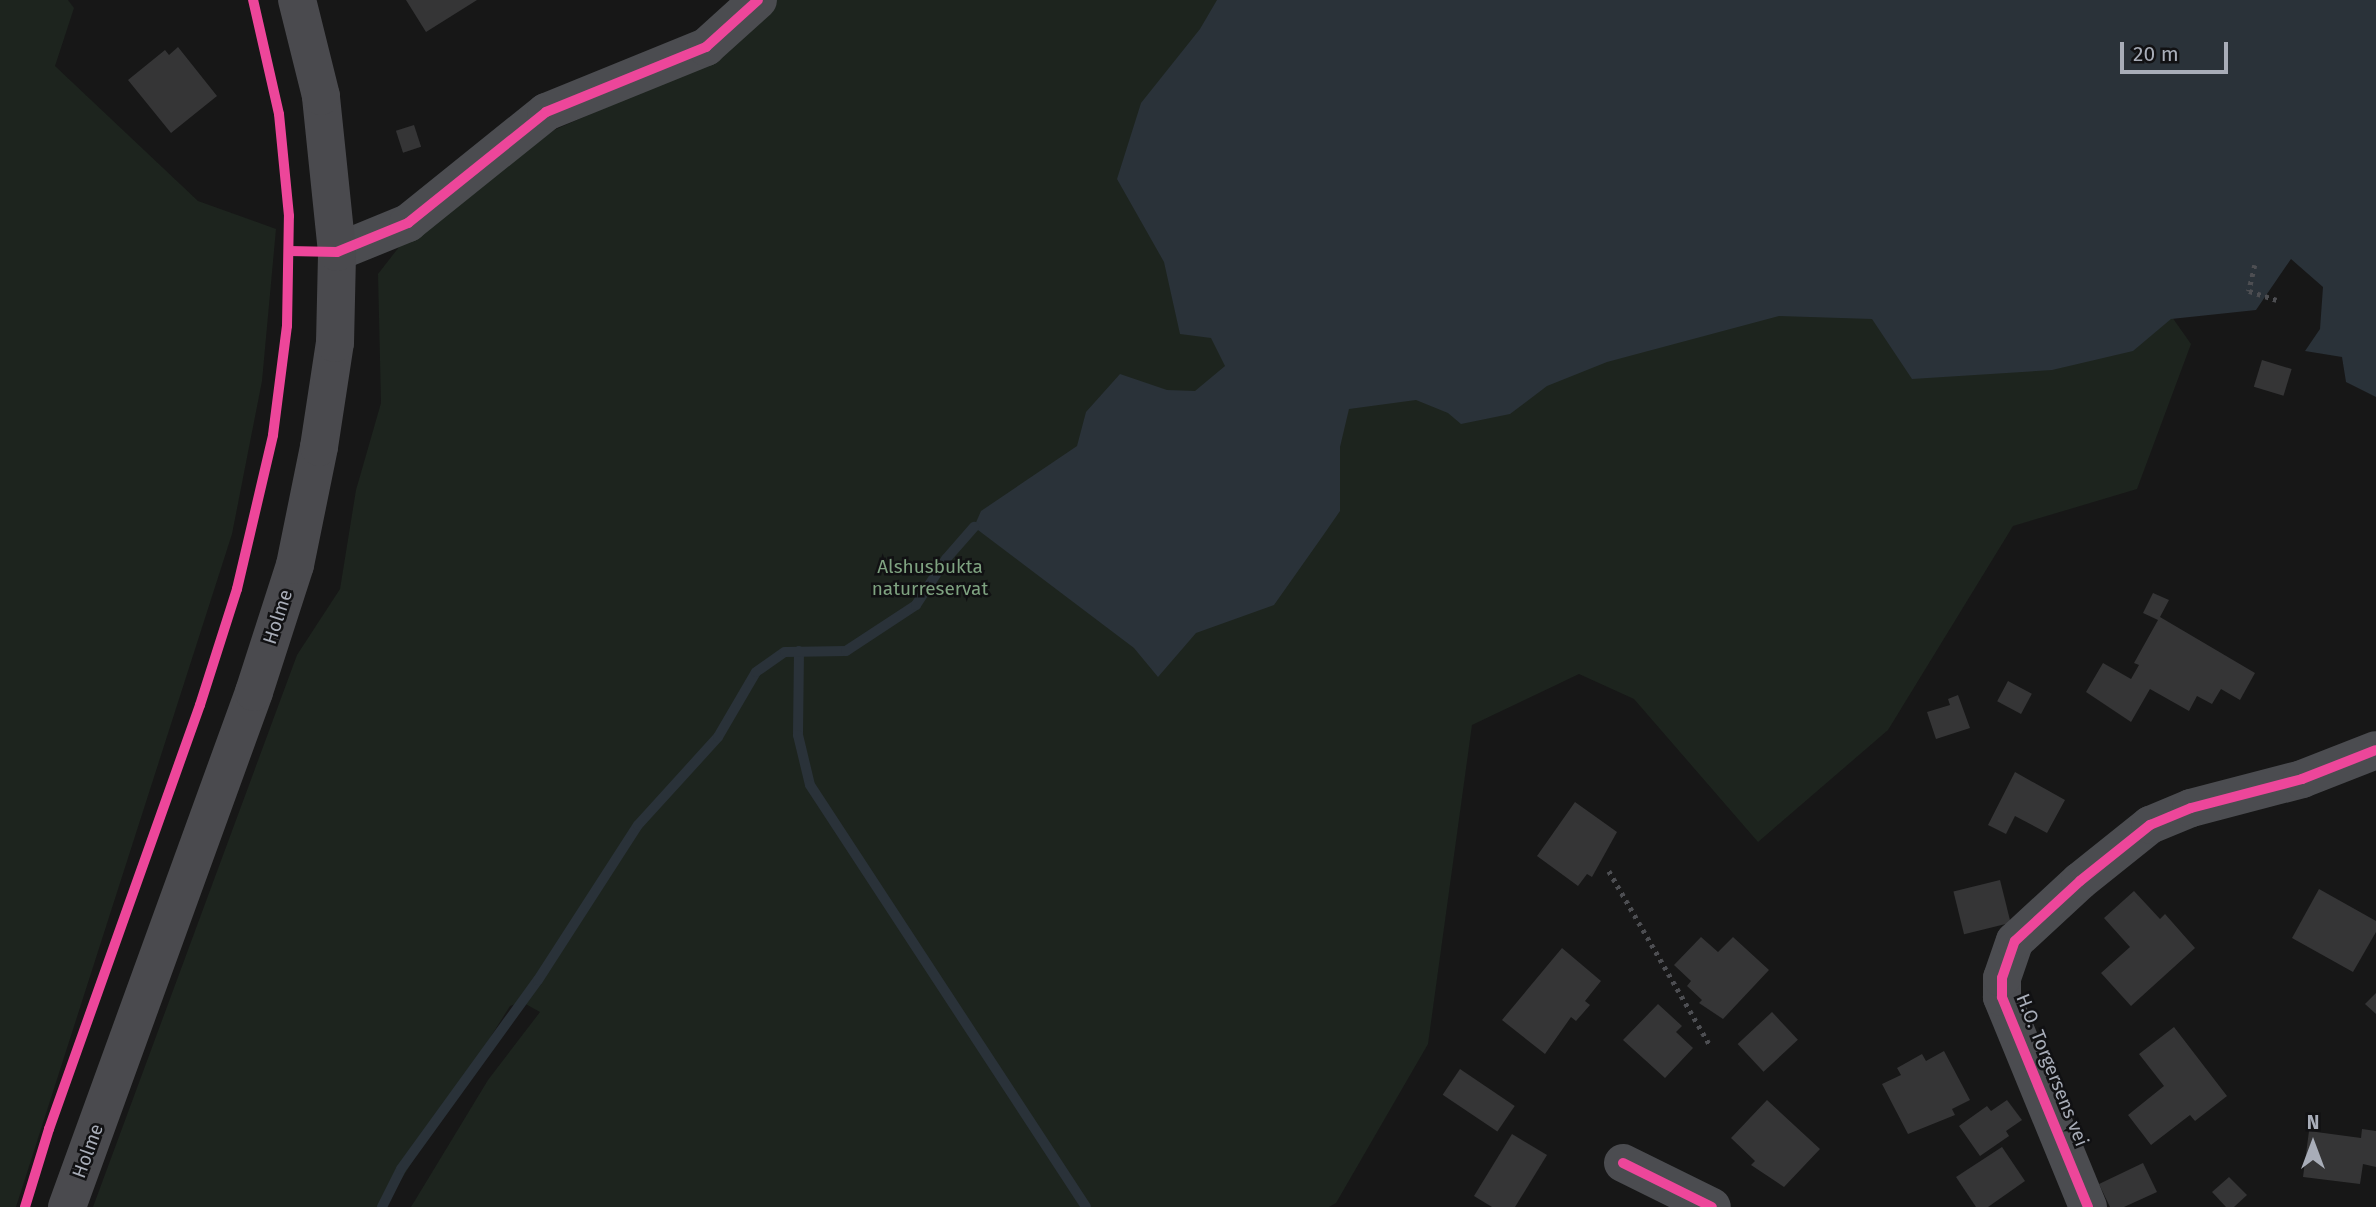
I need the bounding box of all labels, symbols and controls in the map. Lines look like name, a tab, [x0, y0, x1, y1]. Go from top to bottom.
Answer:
scale bar	[2124, 28, 2232, 72]
text: 20 m	[2133, 41, 2179, 67]
park label: Alshusbukta naturreservat	[872, 556, 988, 600]
street label: Holme	[258, 587, 298, 647]
street label: H.O. Torgersens vei	[2011, 990, 2093, 1150]
north arrow	[2278, 1109, 2348, 1179]
text: N	[2307, 1111, 2319, 1134]
street label: Holme	[68, 1121, 108, 1181]

